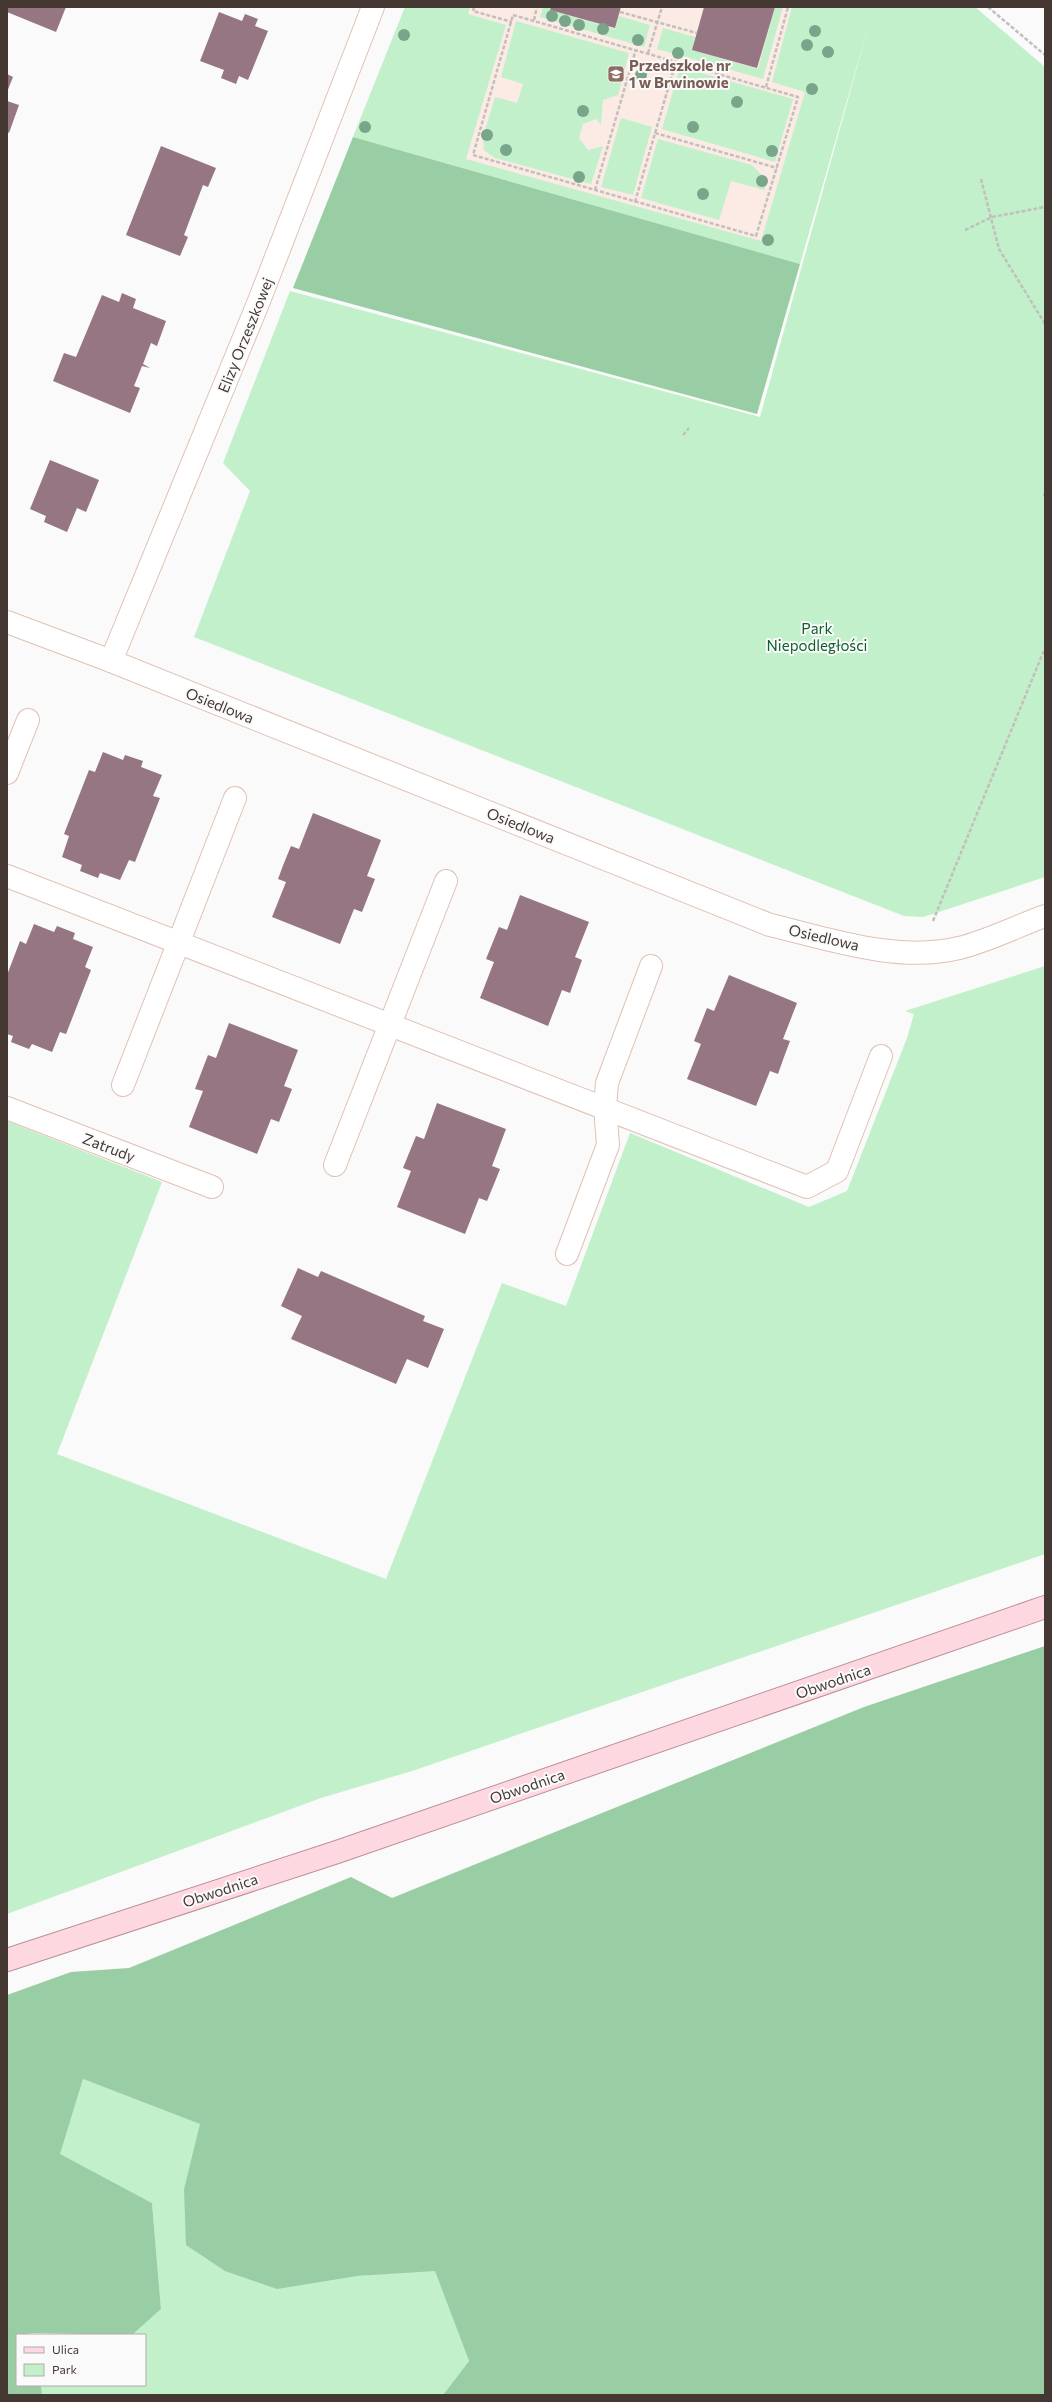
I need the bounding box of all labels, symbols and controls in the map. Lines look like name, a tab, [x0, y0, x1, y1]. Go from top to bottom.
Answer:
place label: Przedszkole nr 1 w Brwinowie	[629, 56, 731, 91]
school or university icon: Przedszkole nr 1 w Brwinowie	[606, 64, 626, 84]
street label: Elizy Orzeszkowej	[214, 275, 276, 395]
park label: Park Niepodległości	[767, 619, 867, 654]
street label: Osiedlowa	[183, 683, 257, 727]
street label: Osiedlowa	[484, 803, 558, 847]
street label: Osiedlowa	[787, 920, 861, 954]
street label: Zatrudy	[80, 1129, 138, 1165]
street label: Obwodnica	[793, 1660, 873, 1702]
street label: Obwodnica	[487, 1765, 567, 1807]
street label: Obwodnica	[180, 1869, 260, 1911]
legend	[16, 2334, 146, 2386]
text: Ulica	[52, 2342, 79, 2356]
text: Park	[52, 2362, 78, 2376]

